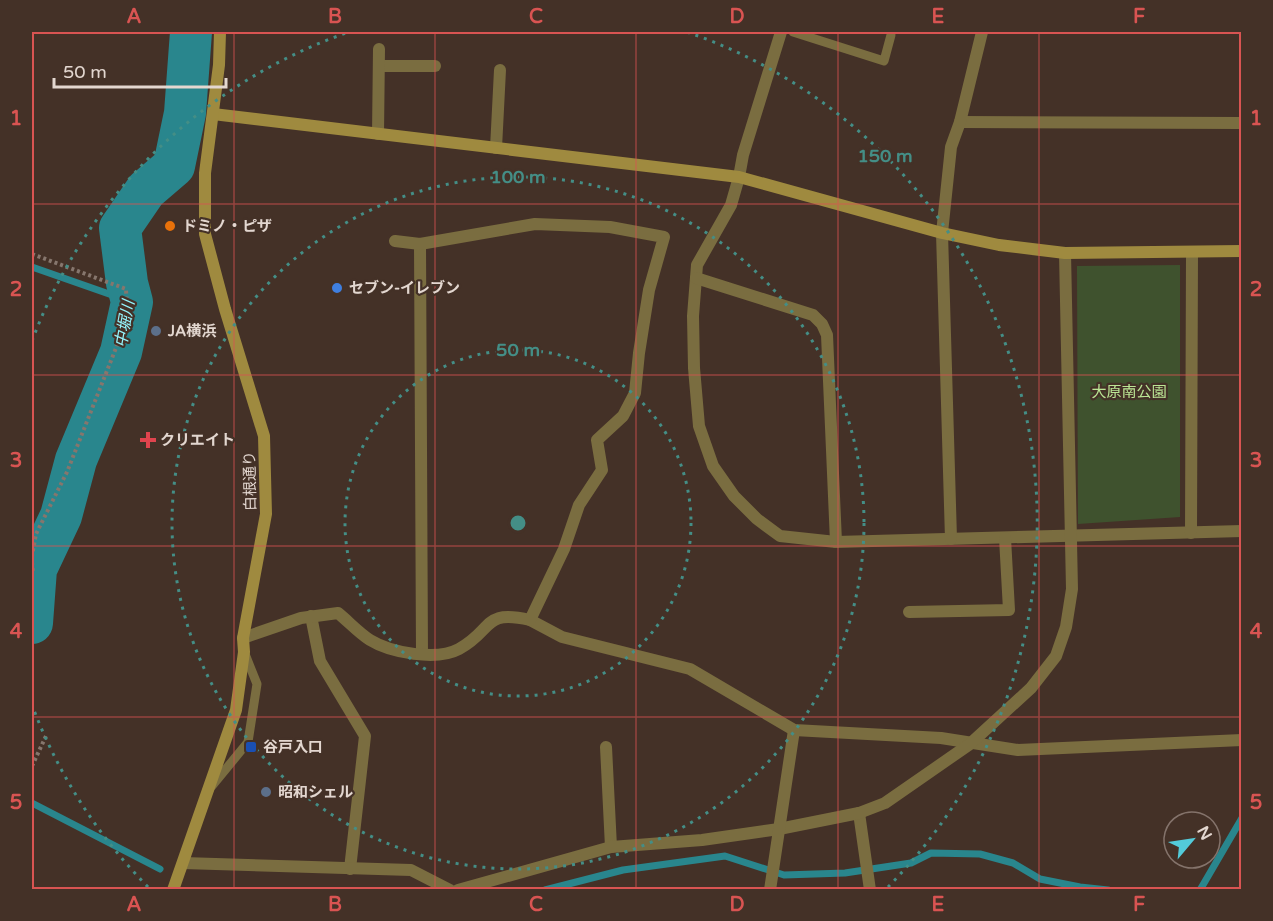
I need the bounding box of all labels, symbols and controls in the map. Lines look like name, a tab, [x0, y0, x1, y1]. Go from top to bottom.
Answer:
text: A	[127, 5, 142, 29]
text: B	[328, 5, 342, 29]
text: C	[529, 5, 543, 29]
text: D	[729, 5, 745, 29]
text: E	[932, 5, 945, 29]
text: F	[1133, 5, 1145, 29]
scale bar	[54, 51, 226, 89]
text: 50 m	[63, 61, 107, 83]
text: 1	[10, 107, 22, 131]
text: 1	[1250, 107, 1262, 131]
text: 150 m	[857, 145, 913, 167]
text: 100 m	[490, 166, 546, 188]
place label: ドミノ・ピザ	[182, 217, 272, 235]
marker: ドミノ・ピザ	[163, 219, 177, 233]
text: 2	[10, 278, 22, 302]
text: 2	[1250, 278, 1262, 302]
place label: セブン-イレブン	[349, 279, 460, 297]
marker: セブン-イレブン	[330, 281, 344, 295]
water label: 中堀川	[111, 297, 139, 349]
place label: JA横浜	[167, 322, 217, 340]
marker: JA横浜	[149, 324, 163, 338]
text: 50 m	[496, 339, 540, 361]
park label: 大原南公園	[1091, 383, 1167, 401]
place label: クリエイト	[160, 431, 235, 449]
marker: クリエイト	[141, 433, 155, 447]
text: 3	[10, 449, 22, 473]
text: 3	[1250, 449, 1262, 473]
street label: 白根通り	[240, 451, 260, 511]
centre of rings	[508, 513, 528, 533]
text: 4	[10, 620, 23, 644]
text: 4	[1250, 620, 1263, 644]
place label: 谷戸入口	[263, 738, 323, 756]
marker: 谷戸入口	[244, 740, 258, 754]
place label: 昭和シェル	[278, 783, 353, 801]
marker: 昭和シェル	[259, 785, 273, 799]
text: 5	[10, 791, 22, 815]
text: 5	[1250, 791, 1262, 815]
north arrow	[1162, 810, 1222, 870]
text: N	[1192, 823, 1216, 844]
text: A	[127, 893, 142, 917]
text: B	[328, 893, 342, 917]
text: C	[529, 893, 543, 917]
text: D	[729, 893, 745, 917]
text: E	[932, 893, 945, 917]
text: F	[1133, 893, 1145, 917]

